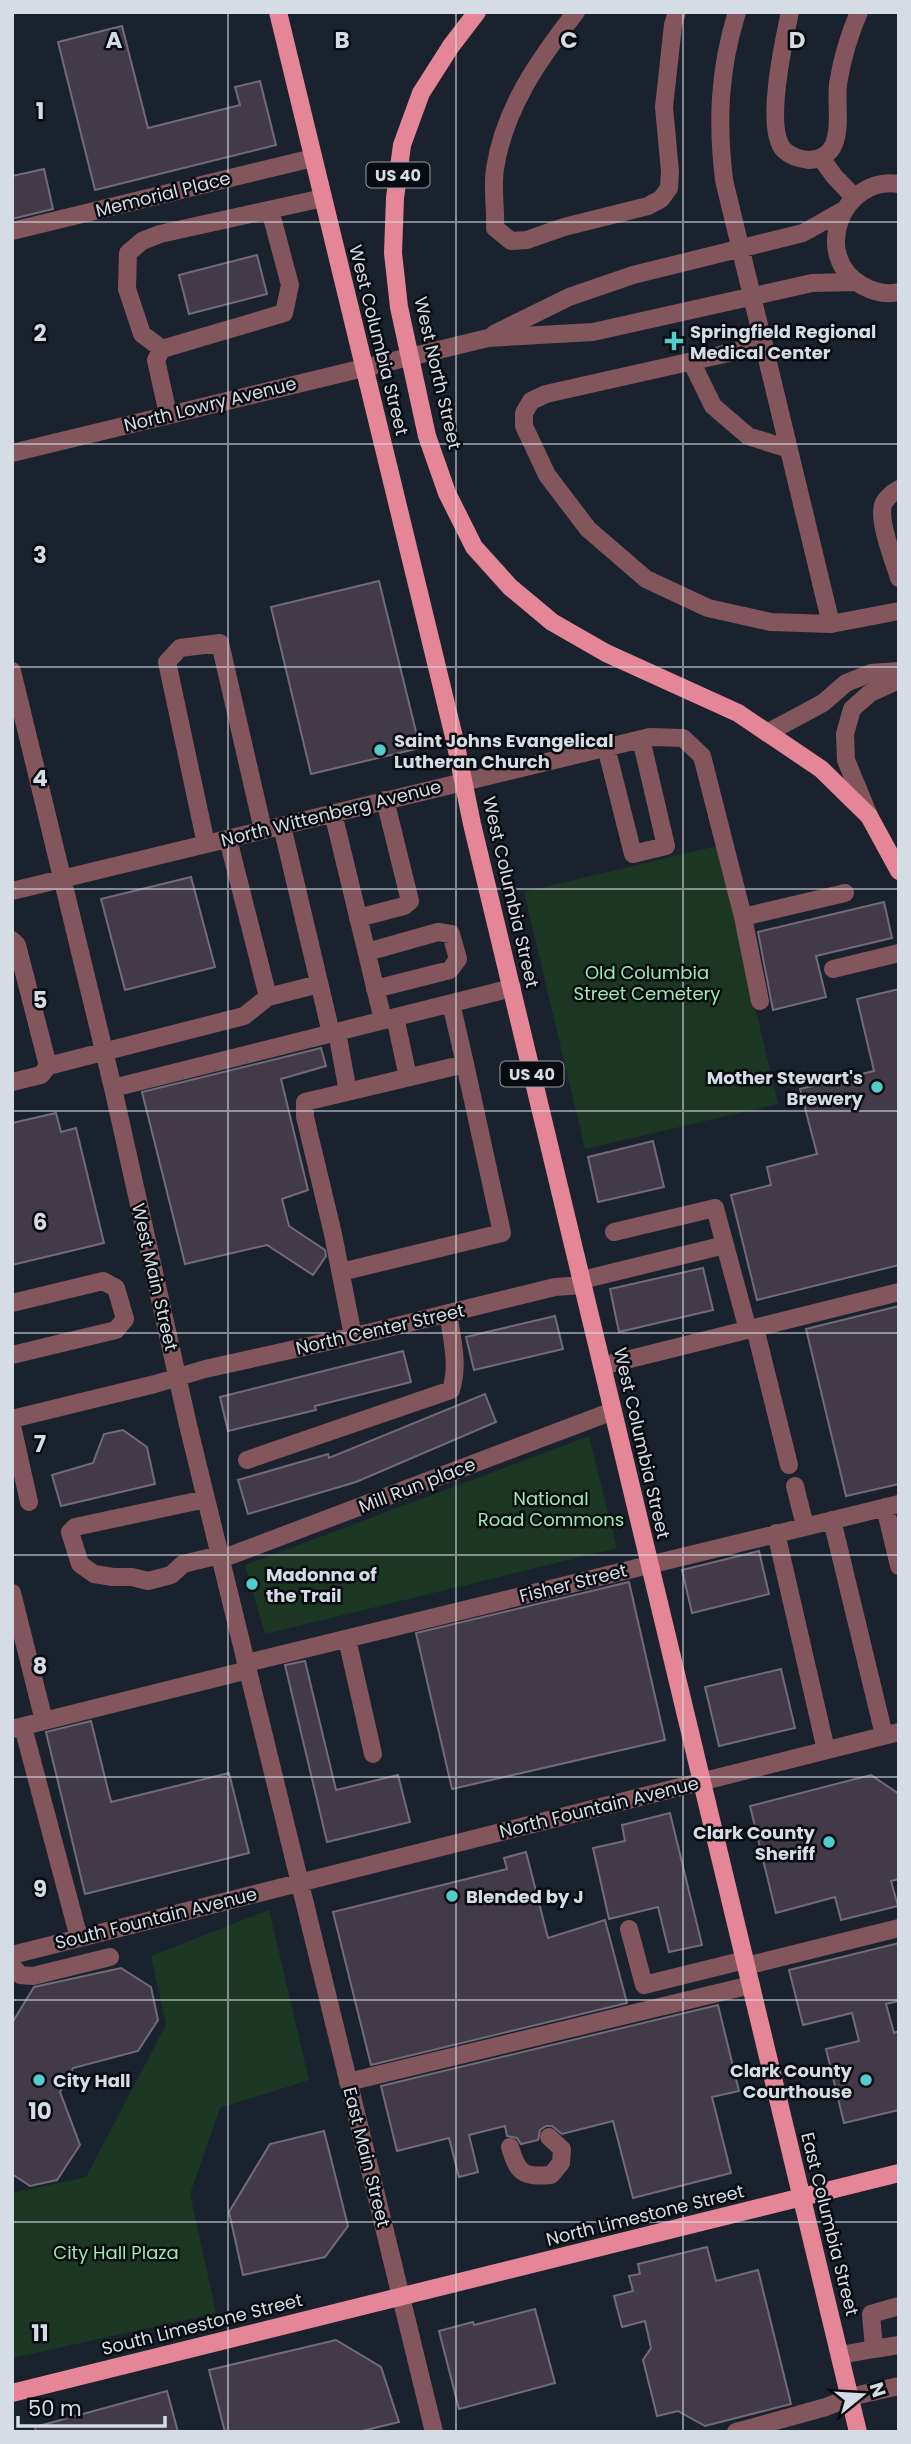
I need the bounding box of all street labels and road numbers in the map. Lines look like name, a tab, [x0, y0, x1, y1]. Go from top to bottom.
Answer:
road number: US 40	[366, 162, 430, 188]
street label: Memorial Place	[93, 165, 233, 223]
street label: West Columbia Street	[343, 242, 415, 438]
street label: West North Street	[408, 294, 468, 452]
street label: North Lowry Avenue	[121, 370, 299, 438]
street label: North Wittenberg Avenue	[218, 774, 444, 852]
street label: West Columbia Street	[477, 794, 545, 990]
road number: US 40	[500, 1062, 564, 1086]
street label: West Main Street	[126, 1201, 184, 1353]
street label: North Center Street	[293, 1297, 467, 1361]
street label: West Columbia Street	[608, 1345, 676, 1541]
street label: Mill Run place	[355, 1451, 479, 1519]
street label: Fisher Street	[517, 1558, 629, 1608]
street label: North Fountain Avenue	[497, 1770, 701, 1844]
street label: South Fountain Avenue	[52, 1881, 260, 1955]
street label: East Main Street	[338, 2084, 396, 2230]
street label: East Columbia Street	[795, 2130, 865, 2318]
street label: North Limestone Street	[543, 2178, 747, 2252]
street label: South Limestone Street	[99, 2287, 305, 2361]

